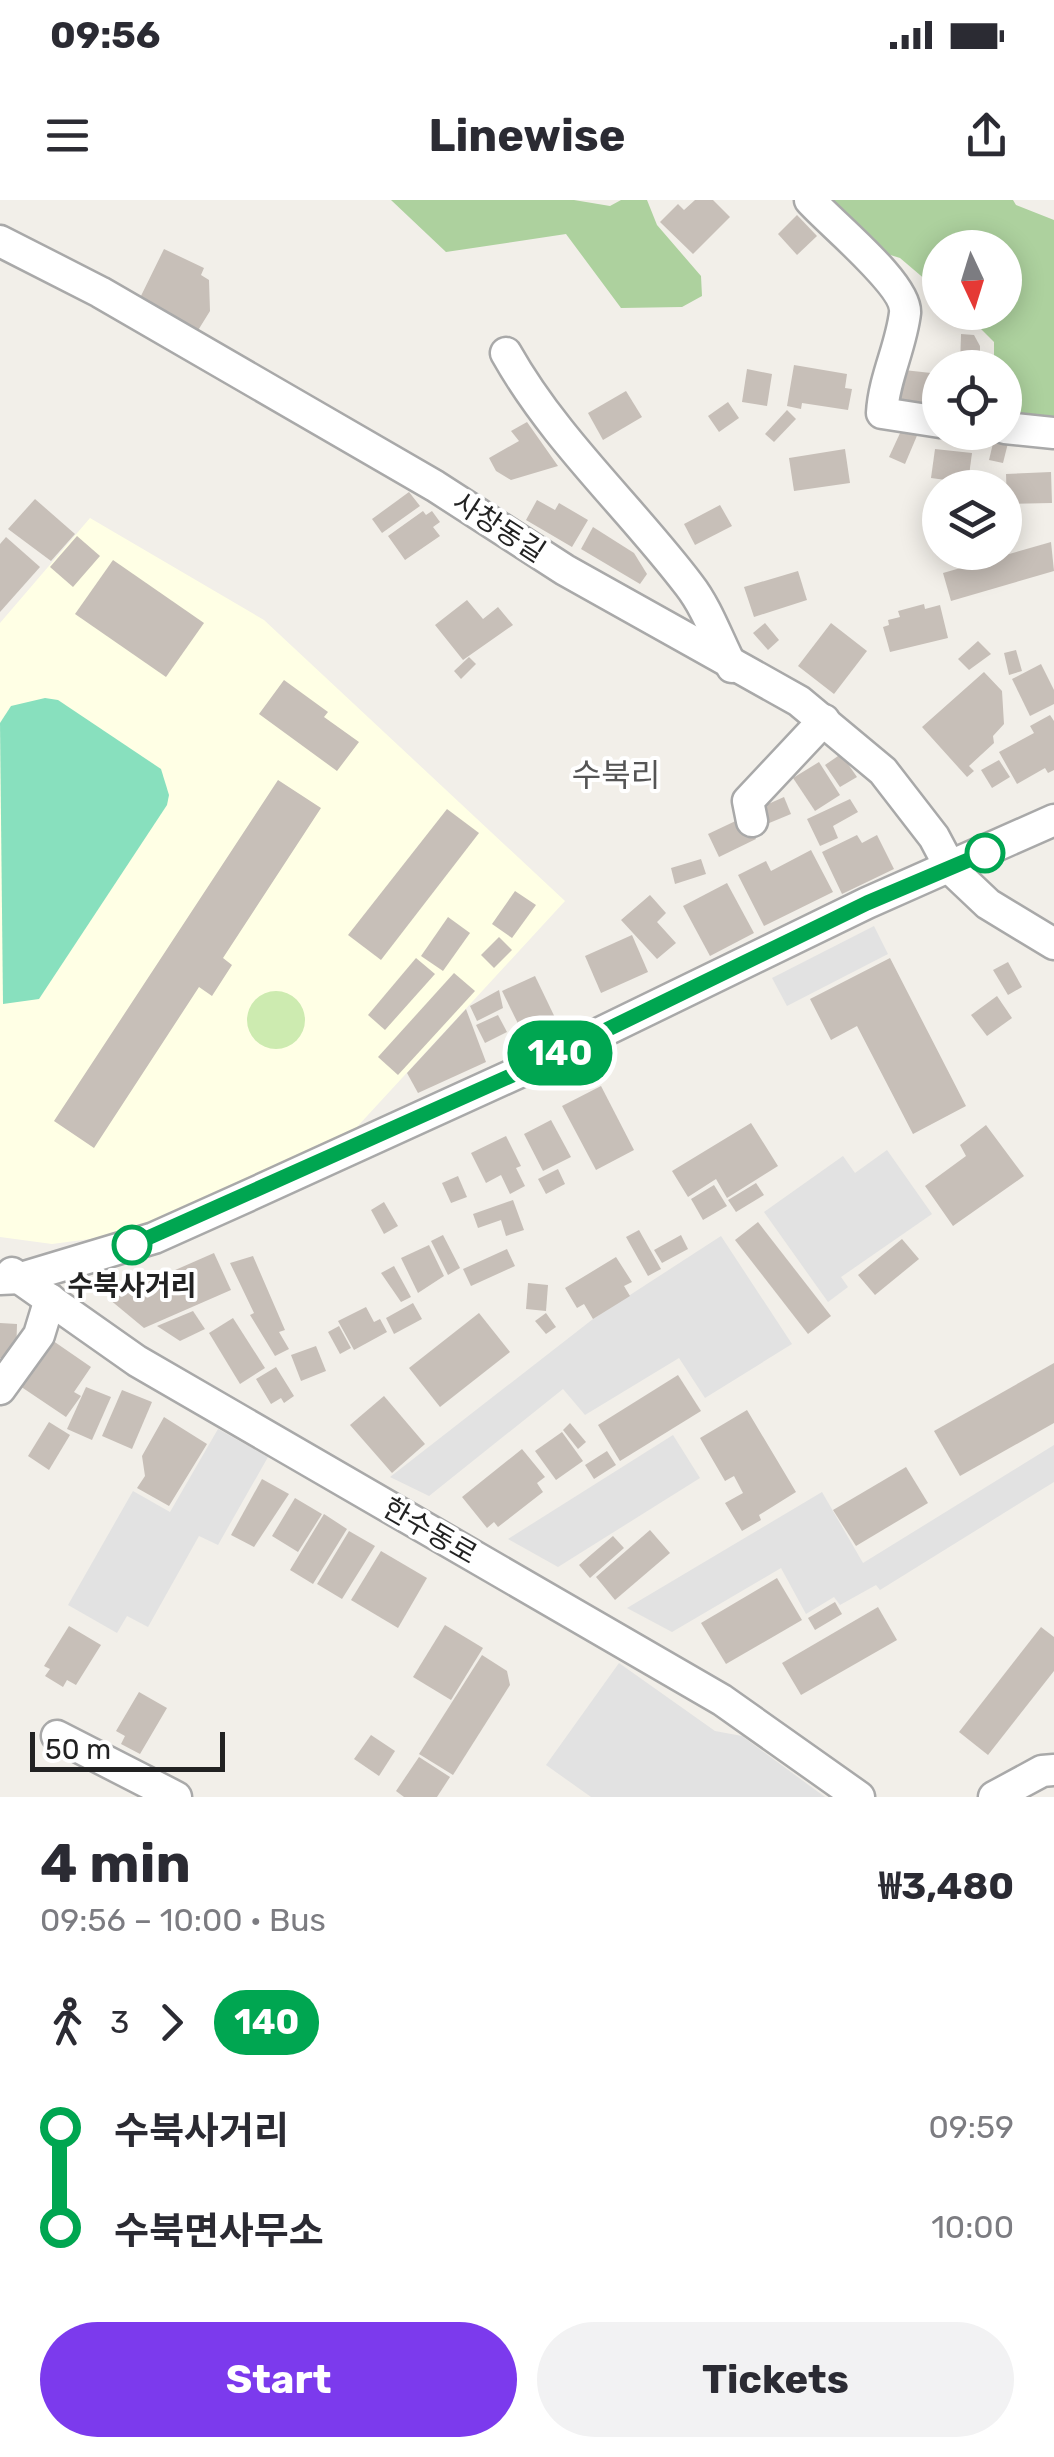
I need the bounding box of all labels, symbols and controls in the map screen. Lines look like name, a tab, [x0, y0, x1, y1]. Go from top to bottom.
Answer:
text: 09:56	[50, 12, 161, 58]
icon: menu	[40, 108, 95, 163]
icon: share	[959, 108, 1014, 163]
text: Linewise	[429, 109, 625, 162]
north arrow	[922, 230, 1022, 330]
map controls	[922, 230, 1022, 570]
button: locate	[922, 350, 1022, 450]
button: layers	[922, 470, 1022, 570]
street label: 사창동길	[447, 485, 551, 569]
district label: 수북리	[572, 756, 660, 794]
unlabelled marker	[966, 834, 1004, 872]
line badge: 140	[502, 1020, 618, 1086]
text: 140	[527, 1032, 593, 1074]
marker: 수북사거리	[113, 1226, 151, 1264]
place label: 수북사거리	[68, 1269, 196, 1302]
street label: 한수동로	[377, 1491, 483, 1571]
scale bar	[30, 1727, 225, 1772]
text: 50 m	[45, 1733, 111, 1766]
text: 4 min	[40, 1831, 191, 1896]
text: ₩3,480	[879, 1863, 1014, 1909]
text: 09:56 – 10:00 · Bus	[40, 1901, 326, 1939]
icon: walk	[40, 1995, 95, 2050]
icon: forward	[144, 1995, 199, 2050]
text: 140	[234, 2001, 299, 2043]
text: 3	[110, 2003, 129, 2041]
text: 수북사거리	[114, 2108, 289, 2154]
text: 09:59	[929, 2108, 1014, 2146]
text: 수북면사무소	[114, 2208, 324, 2254]
text: 10:00	[931, 2208, 1014, 2246]
button: Start	[40, 2322, 517, 2437]
button: Tickets	[537, 2322, 1014, 2437]

